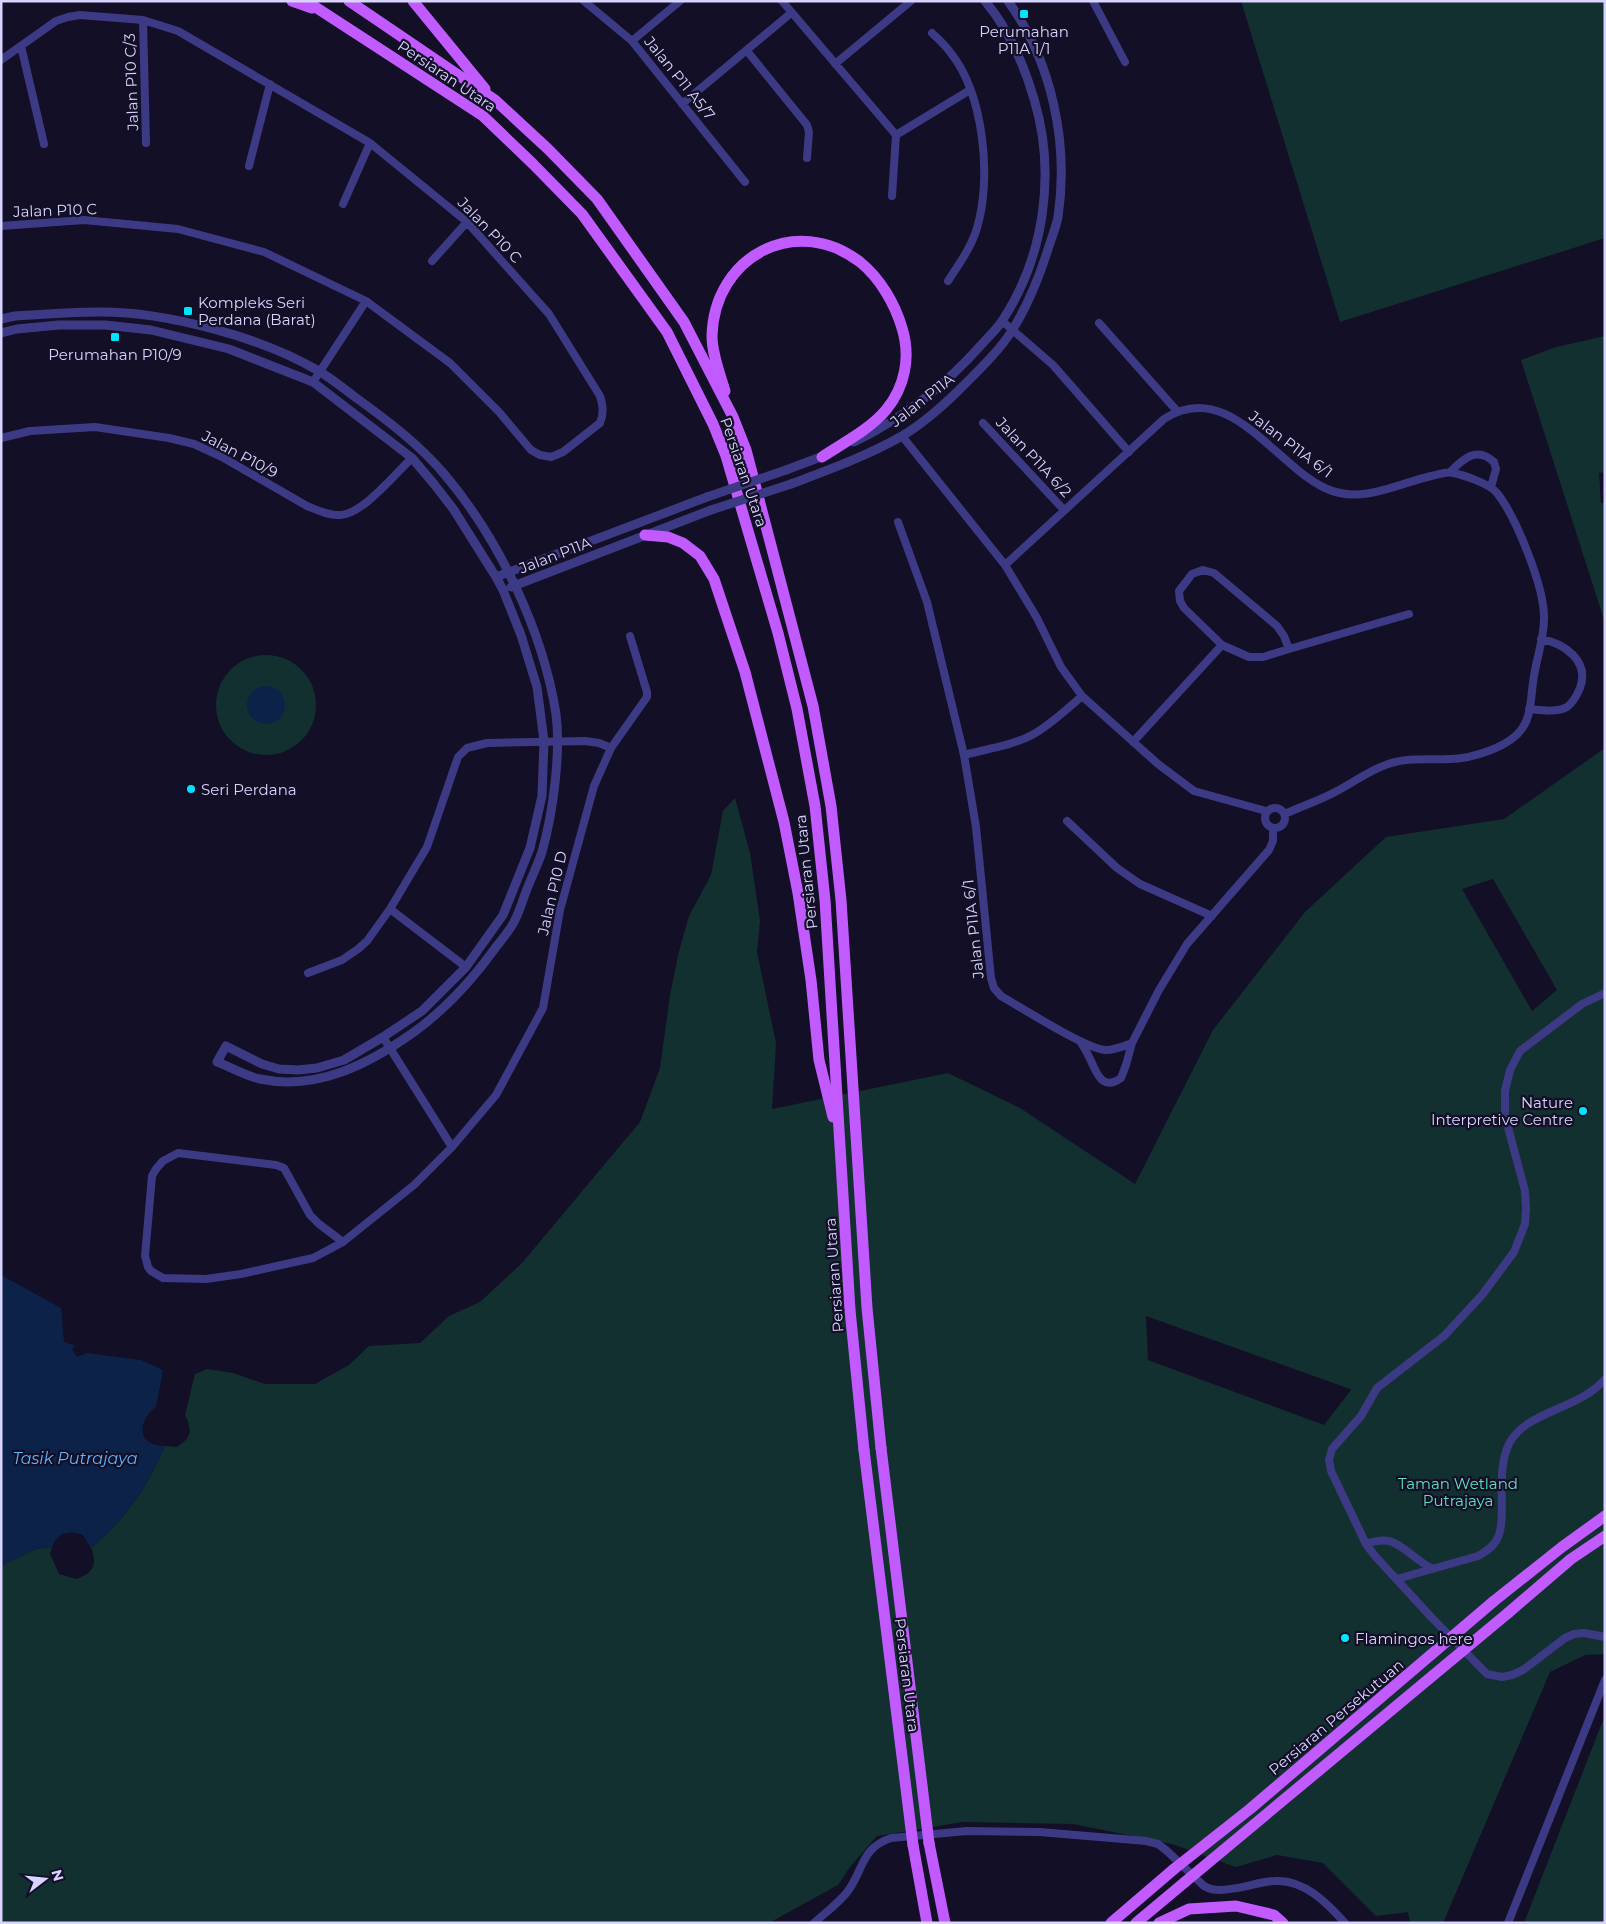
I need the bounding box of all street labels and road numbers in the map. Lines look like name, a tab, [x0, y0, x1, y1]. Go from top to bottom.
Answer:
street label: Jalan P11 A5/7	[640, 32, 720, 124]
street label: Jalan P10 C/3	[120, 33, 142, 132]
street label: Persiaran Utara	[394, 36, 500, 116]
street label: Jalan P10 C	[453, 192, 526, 267]
street label: Jalan P10 C	[12, 199, 98, 221]
street label: Jalan P11A	[886, 369, 958, 431]
street label: Jalan P11A 6/1	[1245, 406, 1337, 482]
street label: Jalan P11A 6/2	[991, 412, 1076, 501]
street label: Persiaran Utara	[716, 415, 772, 529]
street label: Jalan P10/9	[198, 426, 281, 482]
street label: Jalan P11A	[515, 532, 594, 578]
street label: Persiaran Utara	[791, 814, 821, 930]
street label: Jalan P10 D	[533, 849, 571, 938]
street label: Jalan P11A 6/1	[958, 878, 988, 981]
street label: Persiaran Utara	[821, 1217, 847, 1333]
street label: Persiaran Utara	[891, 1617, 923, 1733]
street label: Persiaran Persekutuan	[1265, 1655, 1407, 1779]

